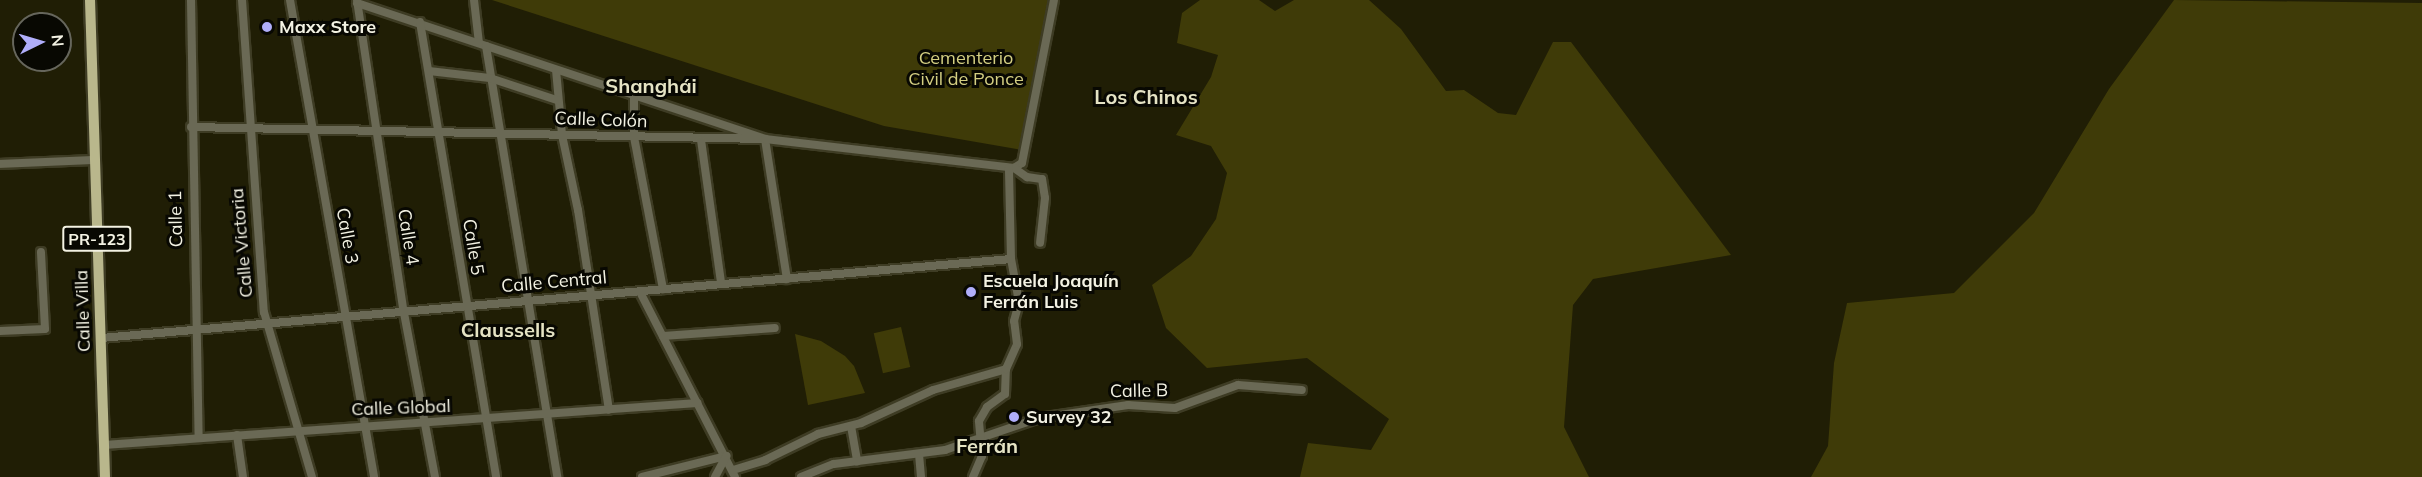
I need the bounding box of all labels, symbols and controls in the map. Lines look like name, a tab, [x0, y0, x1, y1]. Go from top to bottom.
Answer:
north arrow	[12, 12, 72, 72]
place label: Maxx Store	[279, 16, 376, 38]
marker: Maxx Store	[260, 20, 274, 34]
text: N	[47, 34, 68, 48]
park label: Cementerio Civil de Ponce	[908, 48, 1024, 90]
district label: Shanghái	[605, 73, 697, 97]
district label: Los Chinos	[1094, 84, 1198, 108]
street label: Calle Colón	[554, 108, 648, 132]
street label: Calle Victoria	[226, 187, 258, 299]
street label: Calle 1	[165, 190, 187, 248]
street label: Calle 3	[331, 206, 363, 266]
street label: Calle 4	[393, 207, 423, 267]
street label: Calle 5	[458, 217, 488, 277]
road number: PR-123	[61, 226, 133, 252]
street label: Calle Central	[500, 267, 608, 297]
street label: Calle Villa	[71, 270, 95, 352]
place label: Escuela Joaquín Ferrán Luis	[983, 271, 1119, 314]
marker: Escuela Joaquín Ferrán Luis	[964, 285, 978, 299]
district label: Claussells	[461, 317, 555, 341]
street label: Calle B	[1110, 380, 1168, 402]
street label: Calle Global	[351, 395, 451, 421]
place label: Survey 32	[1026, 406, 1112, 428]
marker: Survey 32	[1007, 410, 1021, 424]
district label: Ferrán	[956, 433, 1018, 457]

